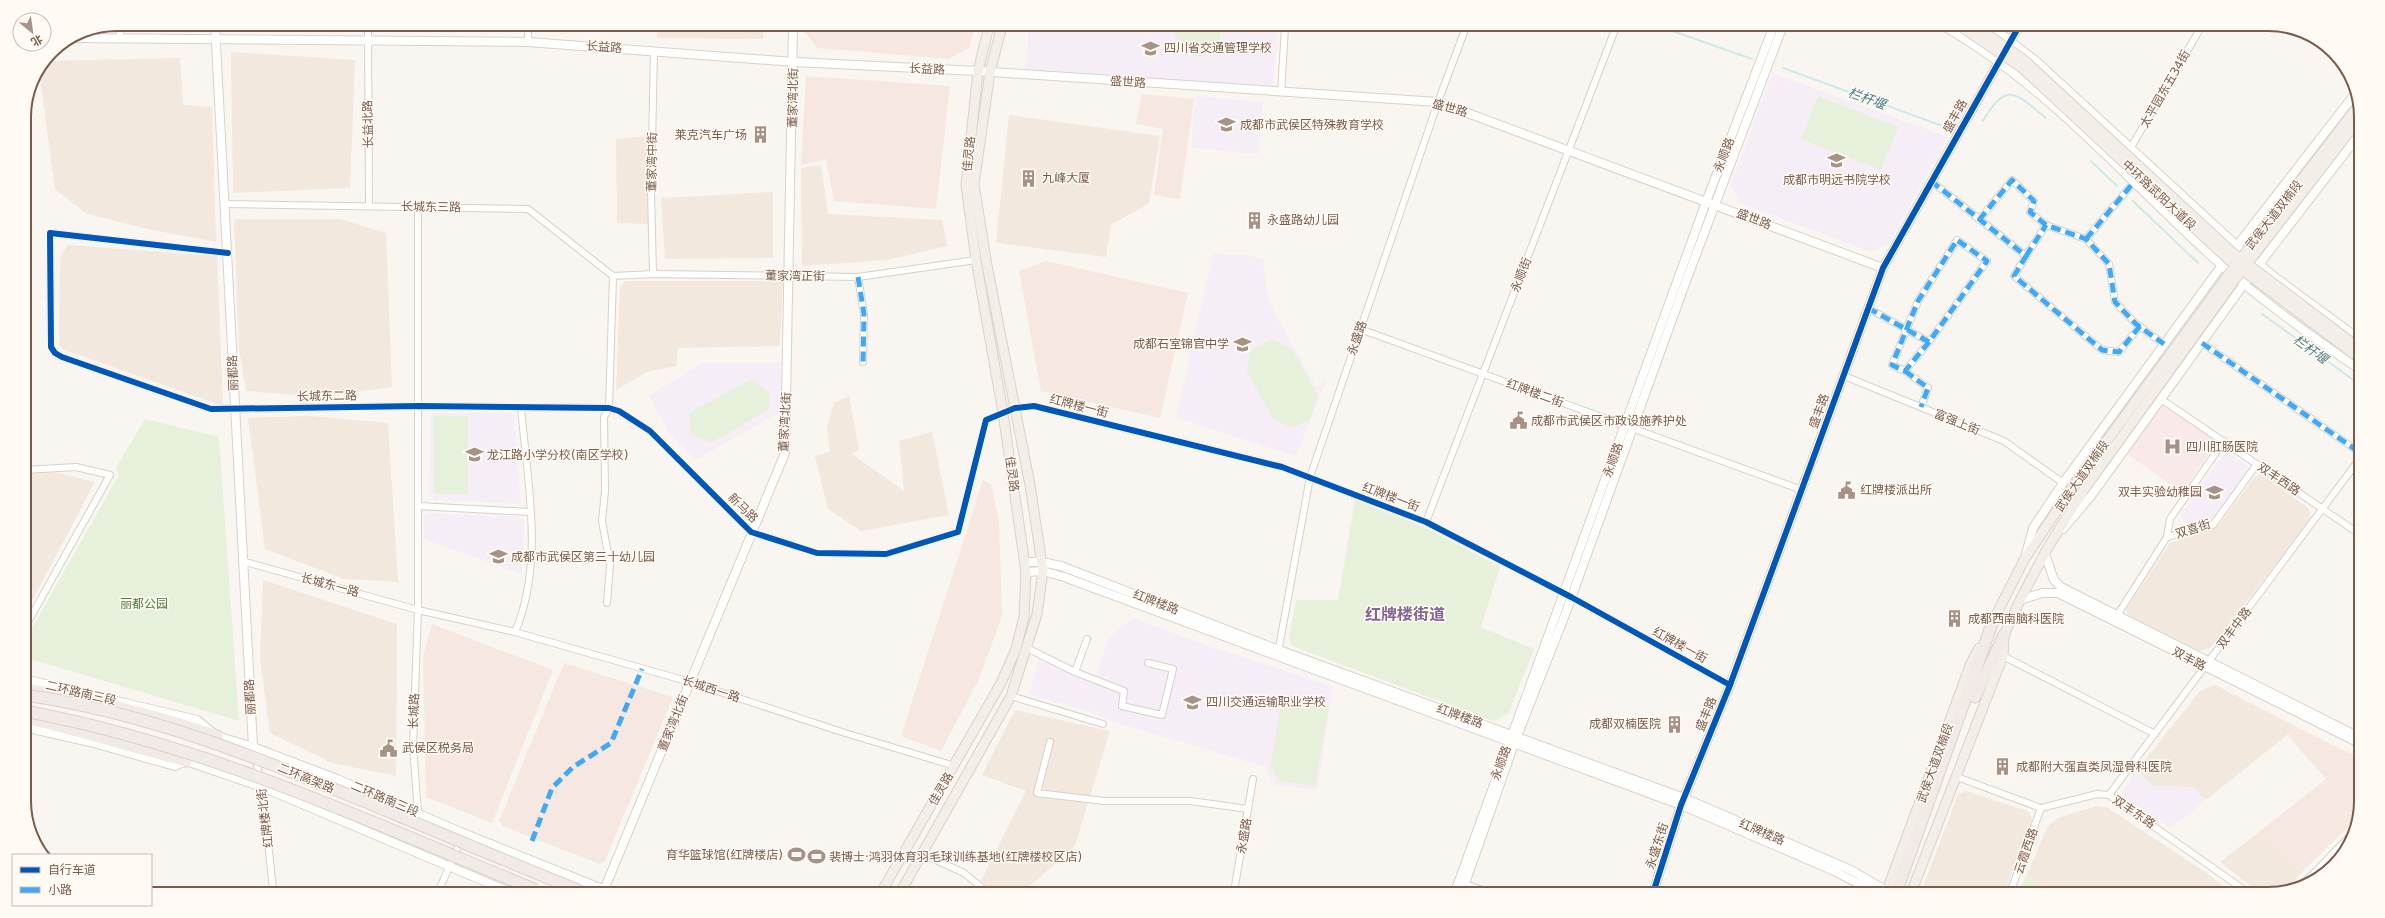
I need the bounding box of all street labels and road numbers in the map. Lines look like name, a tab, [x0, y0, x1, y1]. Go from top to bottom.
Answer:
street label: 长益路	[586, 39, 622, 55]
street label: 太平园东五34街	[2137, 48, 2193, 130]
street label: 长益路	[909, 61, 945, 77]
street label: 董家湾北街	[785, 68, 801, 128]
street label: 盛世路	[1110, 74, 1146, 90]
street label: 盛世路	[1431, 96, 1469, 120]
street label: 盛丰路	[1940, 97, 1970, 135]
street label: 长益北路	[361, 100, 375, 148]
street label: 董家湾中街	[644, 132, 660, 192]
street label: 佳灵路	[960, 135, 978, 173]
street label: 永顺路	[1711, 136, 1737, 174]
street label: 中环路武阳大道段	[2119, 157, 2199, 233]
street label: 武侯大道双楠段	[2243, 178, 2305, 252]
street label: 长城东三路	[401, 199, 461, 215]
street label: 盛世路	[1735, 206, 1773, 232]
street label: 永顺街	[1508, 256, 1534, 294]
street label: 董家湾正街	[765, 268, 825, 284]
street label: 永盛路	[1345, 319, 1369, 357]
street label: 丽都路	[225, 355, 241, 391]
street label: 红牌楼二街	[1504, 376, 1566, 410]
street label: 长城东二路	[297, 388, 357, 404]
street label: 董家湾北街	[776, 392, 794, 452]
street label: 红牌楼一街	[1048, 392, 1110, 420]
street label: 盛丰路	[1806, 392, 1832, 430]
street label: 富强上街	[1932, 407, 1982, 437]
street label: 武侯大道双楠段	[2052, 438, 2112, 514]
street label: 永顺路	[1600, 441, 1626, 479]
street label: 佳灵路	[1003, 455, 1021, 493]
street label: 双丰西路	[2255, 460, 2303, 498]
street label: 红牌楼一街	[1360, 480, 1422, 514]
street label: 新马路	[725, 490, 761, 526]
street label: 双喜街	[2174, 517, 2212, 541]
street label: 长城东一路	[299, 570, 361, 600]
street label: 红牌楼路	[1131, 587, 1181, 617]
street label: 双丰中路	[2214, 605, 2254, 651]
street label: 红牌楼一街	[1650, 624, 1710, 666]
street label: 双丰路	[2170, 644, 2208, 674]
street label: 长城西一路	[680, 673, 742, 705]
street label: 二环路南三段	[44, 678, 118, 708]
street label: 丽都路	[242, 679, 258, 715]
street label: 长城路	[406, 693, 422, 729]
street label: 董家湾北街	[655, 693, 691, 753]
street label: 盛丰路	[1693, 695, 1719, 733]
street label: 红牌楼路	[1435, 701, 1485, 731]
street label: 武侯大道双楠段	[1914, 721, 1956, 805]
street label: 永顺路	[1488, 744, 1514, 782]
street label: 二环高架路	[276, 760, 336, 796]
street label: 佳灵路	[926, 770, 956, 808]
street label: 二环路南三段	[349, 778, 421, 820]
street label: 红牌楼北街	[254, 787, 276, 849]
street label: 双丰东路	[2110, 793, 2158, 831]
street label: 红牌楼路	[1737, 816, 1787, 848]
street label: 永盛路	[1234, 817, 1254, 855]
street label: 永盛东街	[1643, 821, 1671, 871]
street label: 云霞西路	[2012, 826, 2040, 876]

